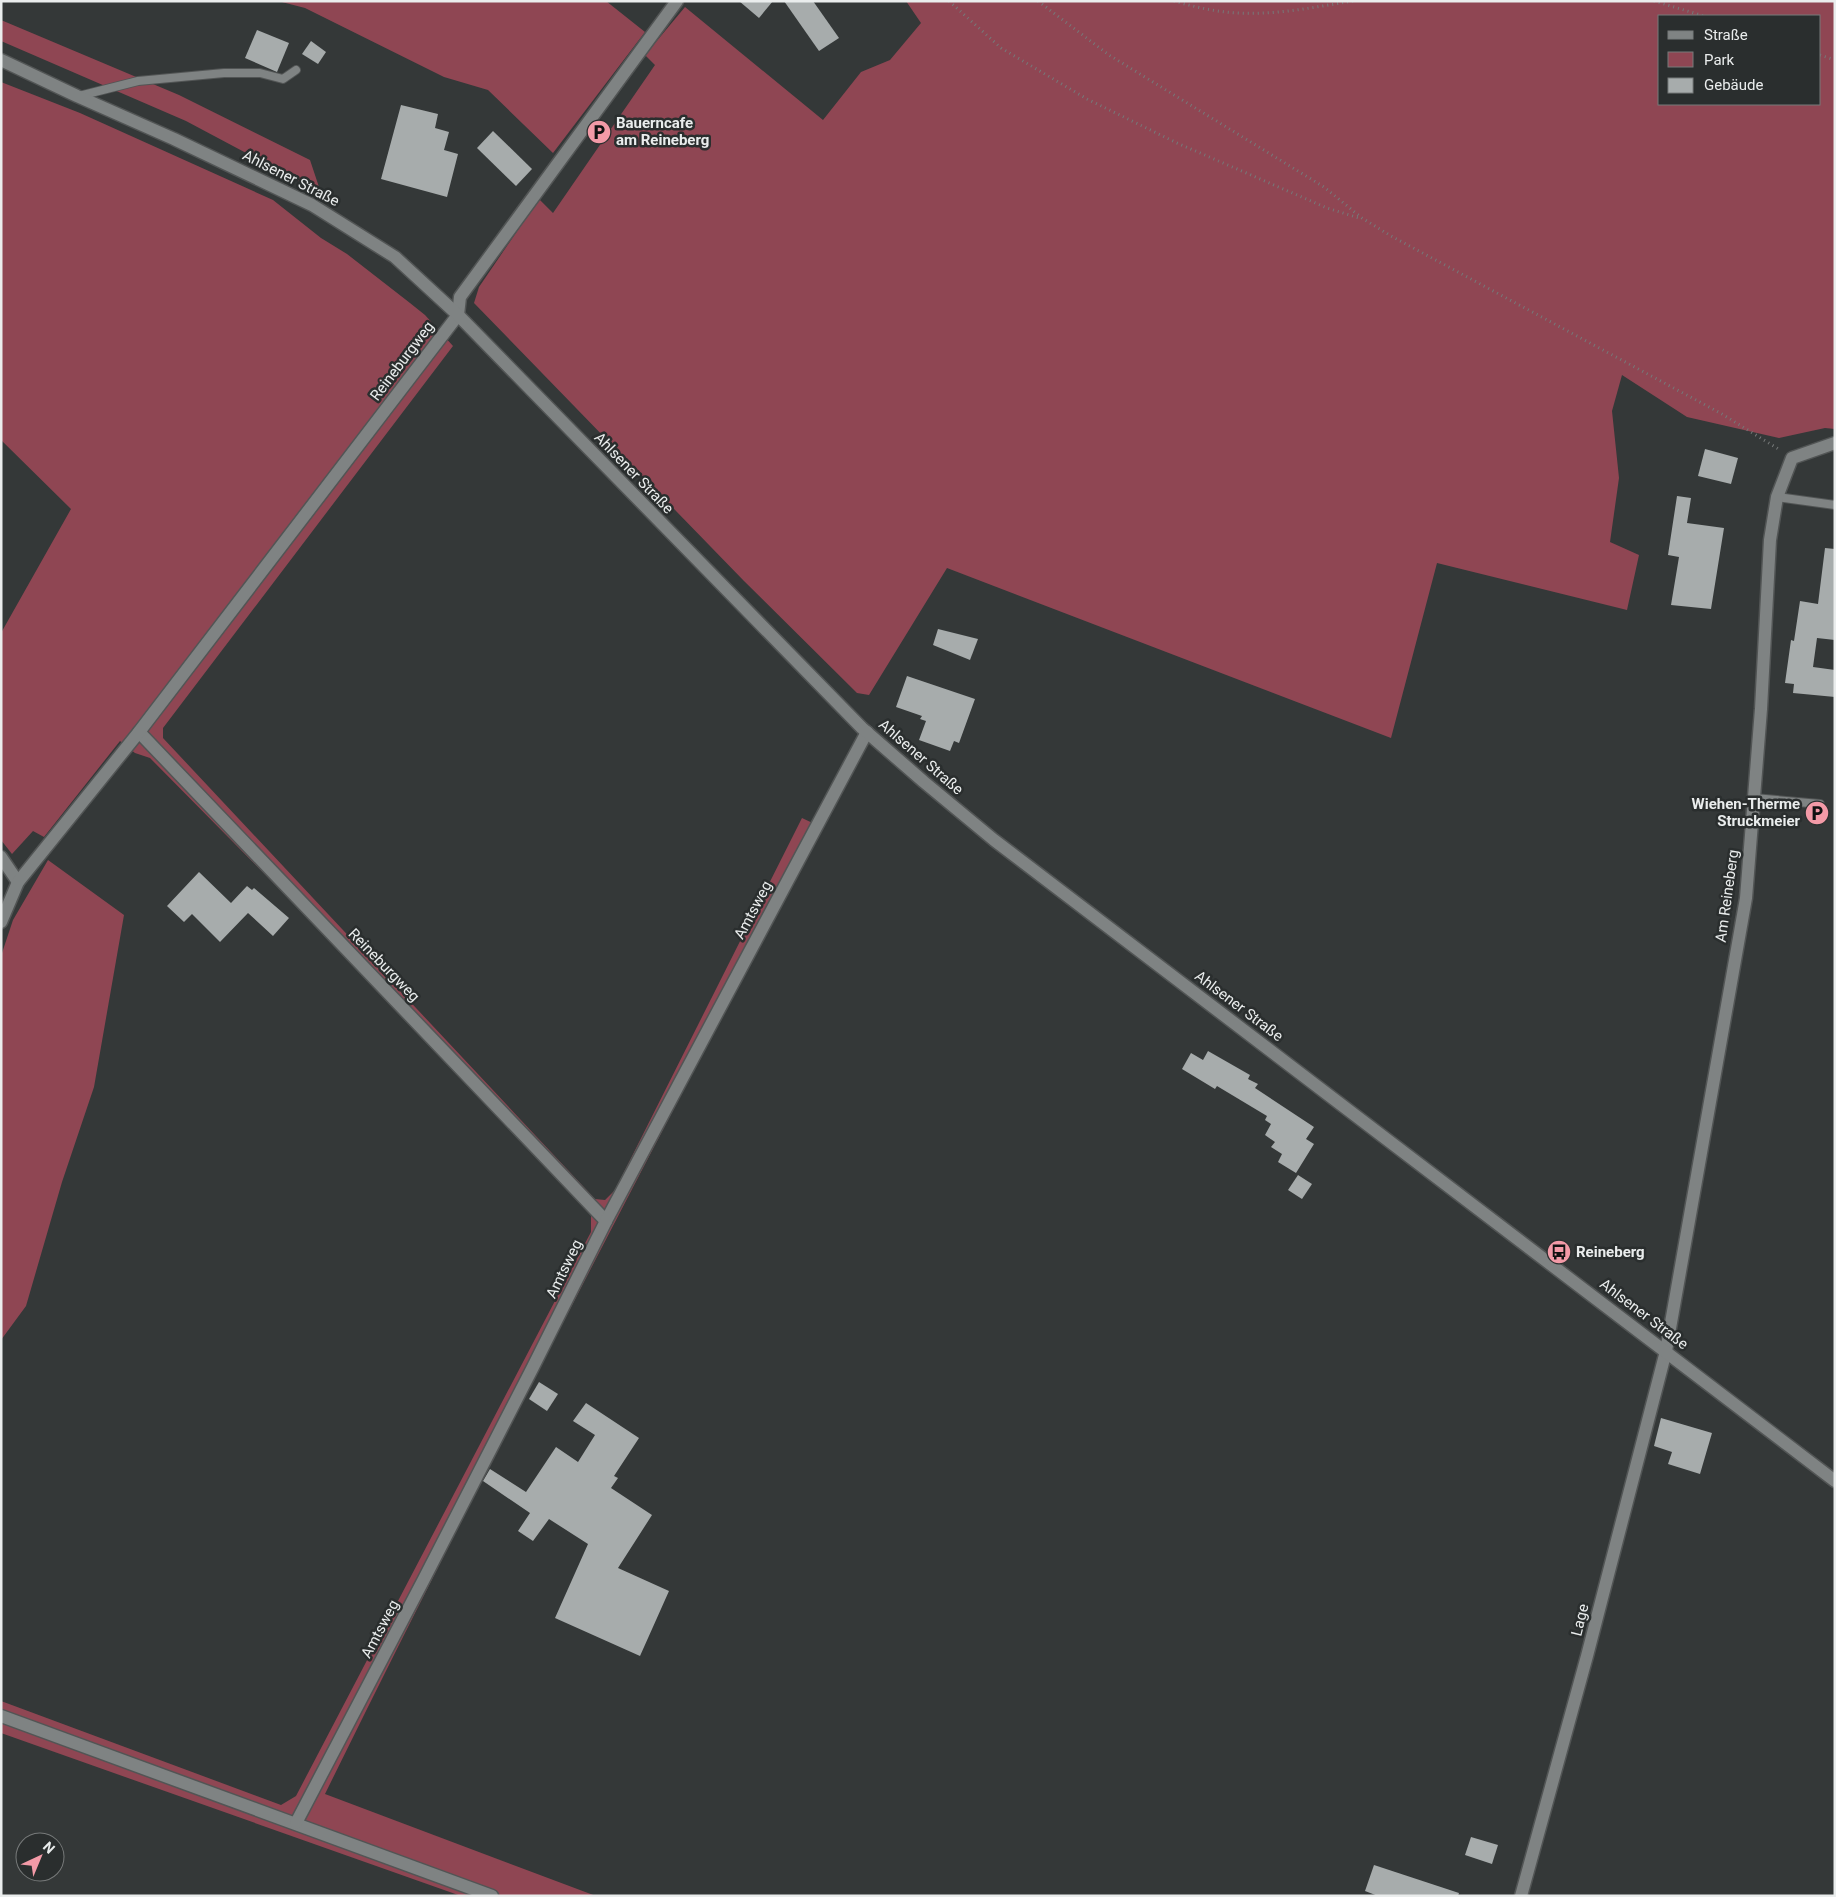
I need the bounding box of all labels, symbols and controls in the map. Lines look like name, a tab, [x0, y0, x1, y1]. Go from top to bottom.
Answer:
legend	[1658, 15, 1821, 105]
text: Straße	[1704, 26, 1748, 44]
text: Park	[1704, 51, 1735, 69]
text: Gebäude	[1704, 76, 1763, 94]
place label: Bauerncafe am Reineberg	[616, 114, 709, 149]
parking icon: Bauerncafe am Reineberg	[586, 119, 612, 145]
street label: Ahlsener Straße	[240, 146, 342, 210]
street label: Reineburgweg	[366, 318, 438, 404]
street label: Ahlsener Straße	[591, 429, 677, 517]
street label: Ahlsener Straße	[875, 715, 967, 799]
place label: Wiehen-Therme Struckmeier	[1692, 795, 1800, 830]
parking icon: Wiehen-Therme Struckmeier	[1804, 800, 1830, 826]
street label: Am Reineberg	[1712, 848, 1742, 944]
street label: Amtsweg	[730, 878, 776, 942]
street label: Reineburgweg	[345, 925, 423, 1005]
street label: Ahlsener Straße	[1191, 967, 1287, 1045]
street label: Amtsweg	[542, 1237, 586, 1301]
bus stop icon: Reineberg	[1546, 1239, 1572, 1265]
place label: Reineberg	[1576, 1243, 1645, 1261]
street label: Ahlsener Straße	[1596, 1275, 1692, 1353]
street label: Amtsweg	[357, 1597, 403, 1661]
street label: Lage	[1567, 1602, 1593, 1638]
north arrow	[15, 1832, 65, 1882]
text: N	[40, 1838, 58, 1857]

